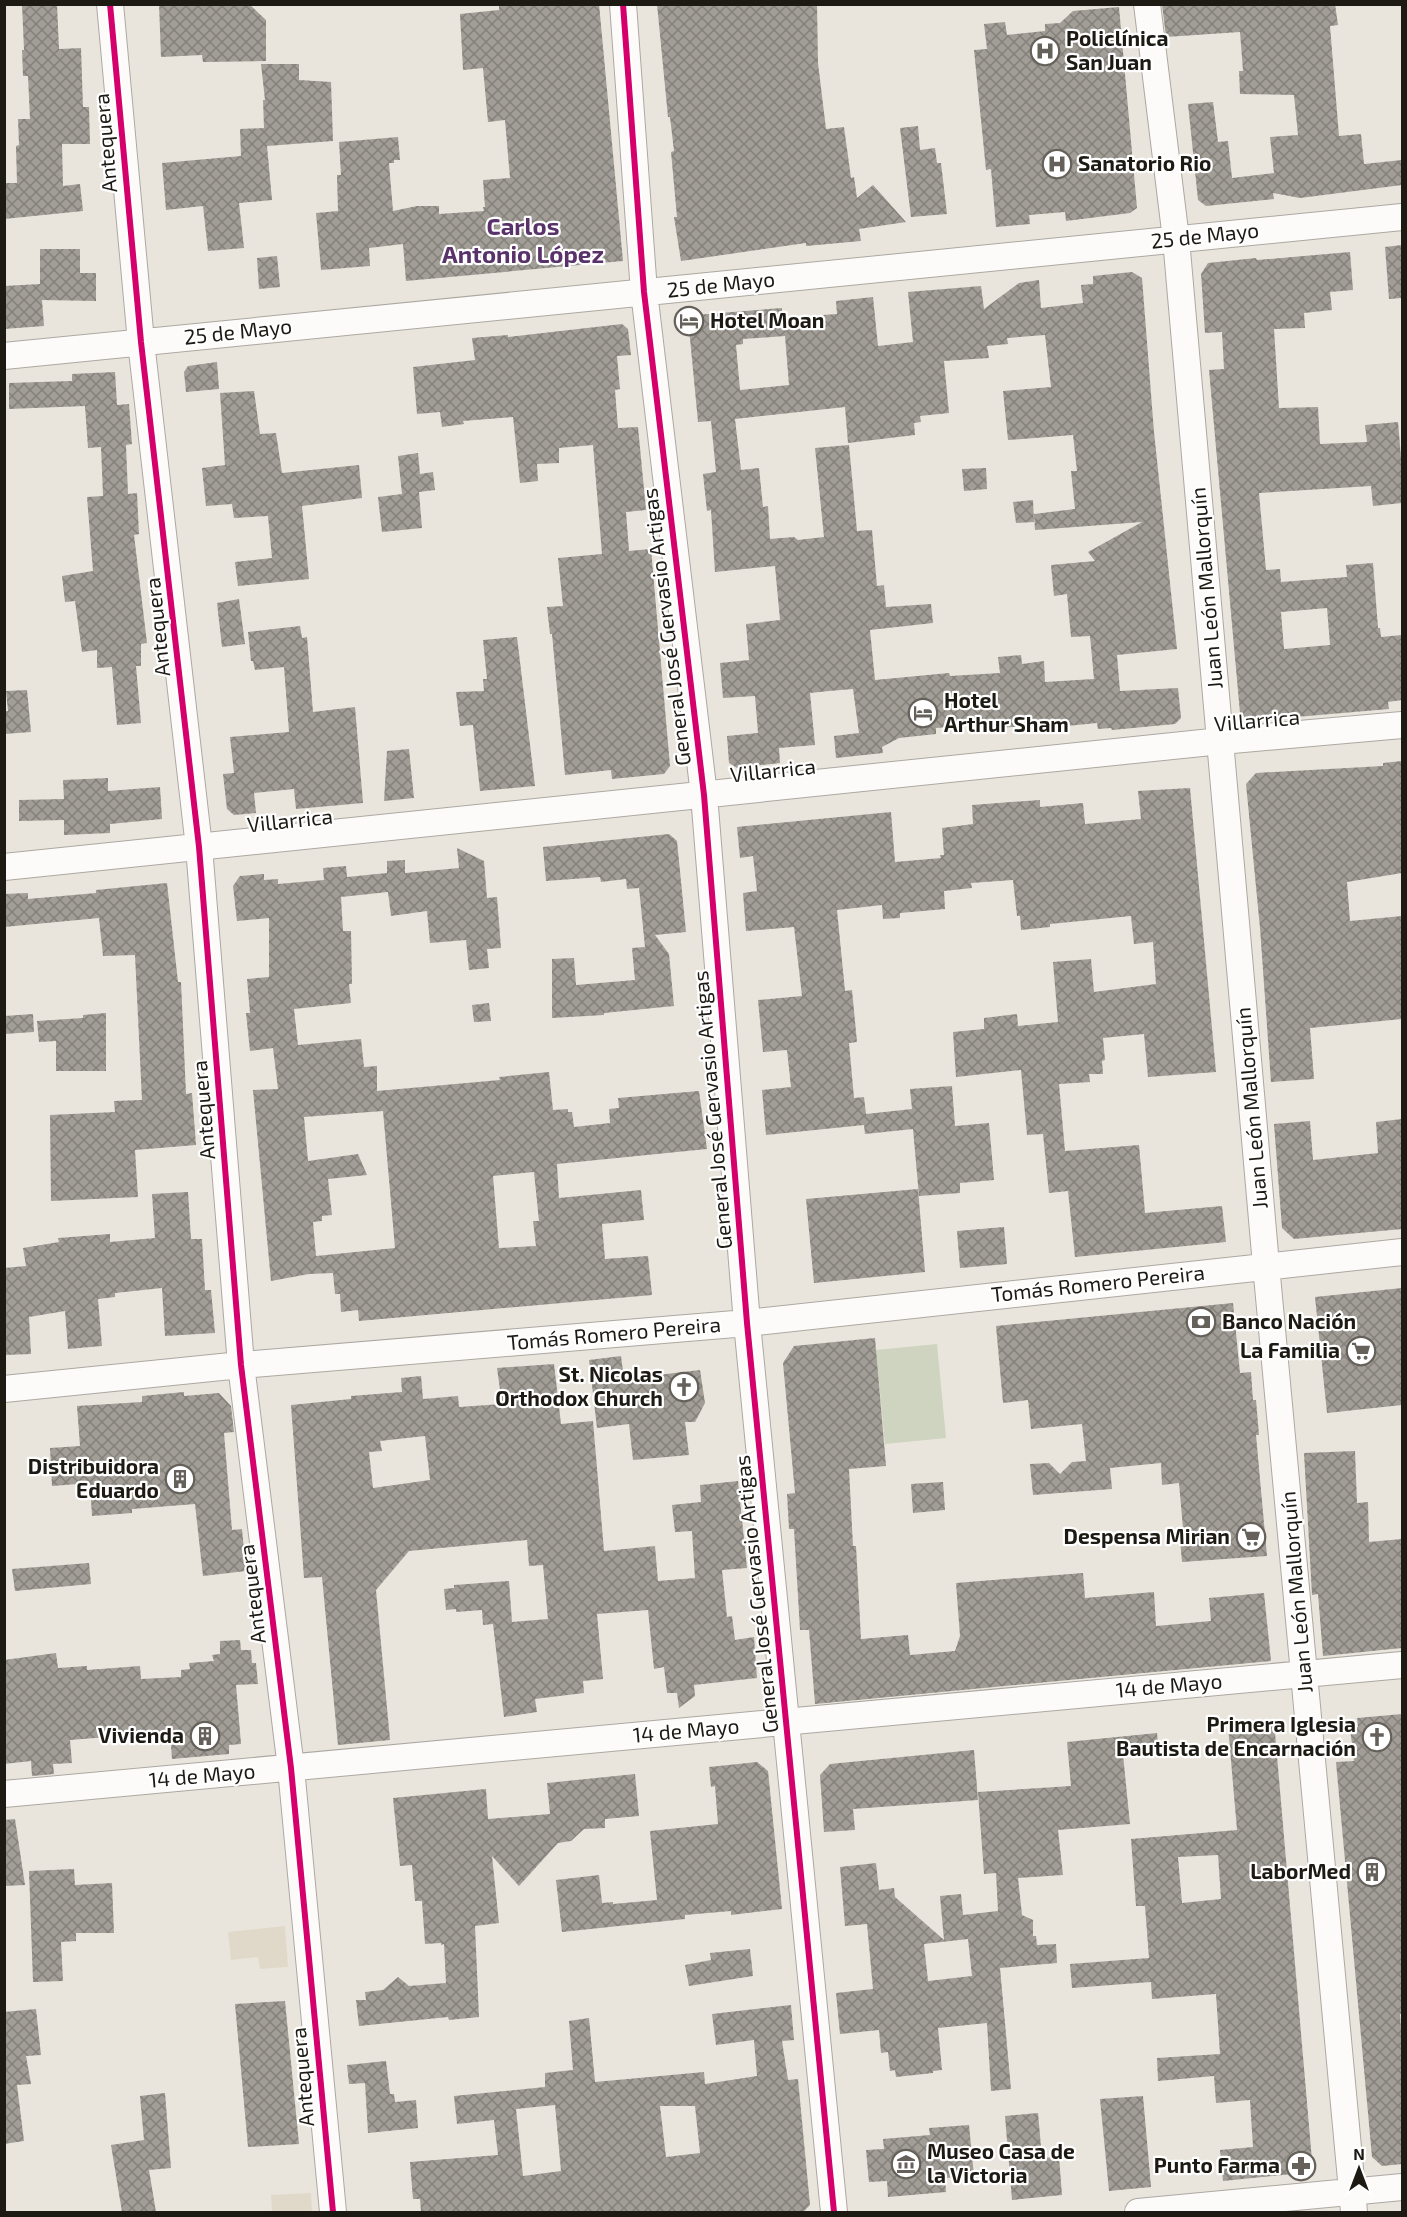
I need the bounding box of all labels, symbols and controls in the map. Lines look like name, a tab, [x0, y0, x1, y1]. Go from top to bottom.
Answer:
place label: Policlínica San Juan	[1066, 25, 1168, 74]
hospital icon: Policlínica San Juan	[1029, 35, 1061, 67]
street label: Antequera	[88, 92, 121, 194]
hospital icon: Sanatorio Rio	[1041, 148, 1073, 180]
place label: Sanatorio Rio	[1078, 150, 1211, 175]
district label: Carlos Antonio López	[442, 211, 604, 268]
street label: 25 de Mayo	[1150, 216, 1260, 253]
street label: 25 de Mayo	[666, 265, 776, 302]
hotel icon: Hotel Moan	[673, 305, 705, 337]
place label: Hotel Moan	[710, 307, 824, 332]
street label: 25 de Mayo	[183, 312, 293, 349]
street label: Juan León Mallorquín	[1184, 486, 1227, 690]
street label: General José Gervasio Artigas	[636, 487, 695, 767]
street label: Antequera	[139, 576, 174, 678]
place label: Hotel Arthur Sham	[944, 687, 1069, 736]
hotel icon: Hotel Arthur Sham	[907, 697, 939, 729]
street label: Villarrica	[1213, 703, 1301, 736]
street label: Villarrica	[729, 753, 817, 786]
street label: Villarrica	[246, 803, 334, 836]
street label: General José Gervasio Artigas	[687, 970, 736, 1250]
street label: Juan León Mallorquín	[1229, 1006, 1272, 1210]
street label: Antequera	[186, 1059, 219, 1161]
street label: Tomás Romero Pereira	[990, 1259, 1206, 1306]
bank icon: Banco Nación	[1185, 1306, 1217, 1338]
place label: Banco Nación	[1222, 1308, 1356, 1333]
street label: Tomás Romero Pereira	[506, 1311, 722, 1354]
supermarket icon: La Familia	[1345, 1335, 1377, 1367]
place label: La Familia	[1240, 1337, 1340, 1362]
place label: St. Nicolas Orthodox Church	[495, 1361, 663, 1410]
church icon: St. Nicolas Orthodox Church	[668, 1371, 700, 1403]
place label: Distribuidora Eduardo	[28, 1453, 159, 1502]
street label: General José Gervasio Artigas	[728, 1454, 783, 1734]
building icon: Distribuidora Eduardo	[164, 1463, 196, 1495]
street label: Juan León Mallorquín	[1274, 1490, 1317, 1694]
supermarket icon: Despensa Mirian	[1235, 1521, 1267, 1553]
place label: Despensa Mirian	[1064, 1523, 1230, 1548]
street label: Antequera	[233, 1543, 270, 1645]
street label: 14 de Mayo	[1115, 1667, 1223, 1702]
place label: Primera Iglesia Bautista de Encarnación	[1116, 1711, 1356, 1760]
street label: 14 de Mayo	[632, 1712, 740, 1747]
building icon: Vivienda	[189, 1720, 221, 1752]
church icon: Primera Iglesia Bautista de Encarnación	[1361, 1721, 1393, 1753]
place label: Vivienda	[98, 1722, 184, 1747]
street label: 14 de Mayo	[148, 1757, 256, 1792]
building icon: LaborMed	[1356, 1856, 1388, 1888]
place label: LaborMed	[1250, 1858, 1351, 1883]
street label: Antequera	[285, 2026, 318, 2128]
place label: Museo Casa de la Victoria	[927, 2138, 1075, 2187]
north arrow	[1329, 2139, 1389, 2199]
text: N	[1353, 2144, 1365, 2163]
museum icon: Museo Casa de la Victoria	[890, 2148, 922, 2180]
pharmacy icon: Punto Farma	[1285, 2150, 1317, 2182]
place label: Punto Farma	[1154, 2152, 1280, 2177]

